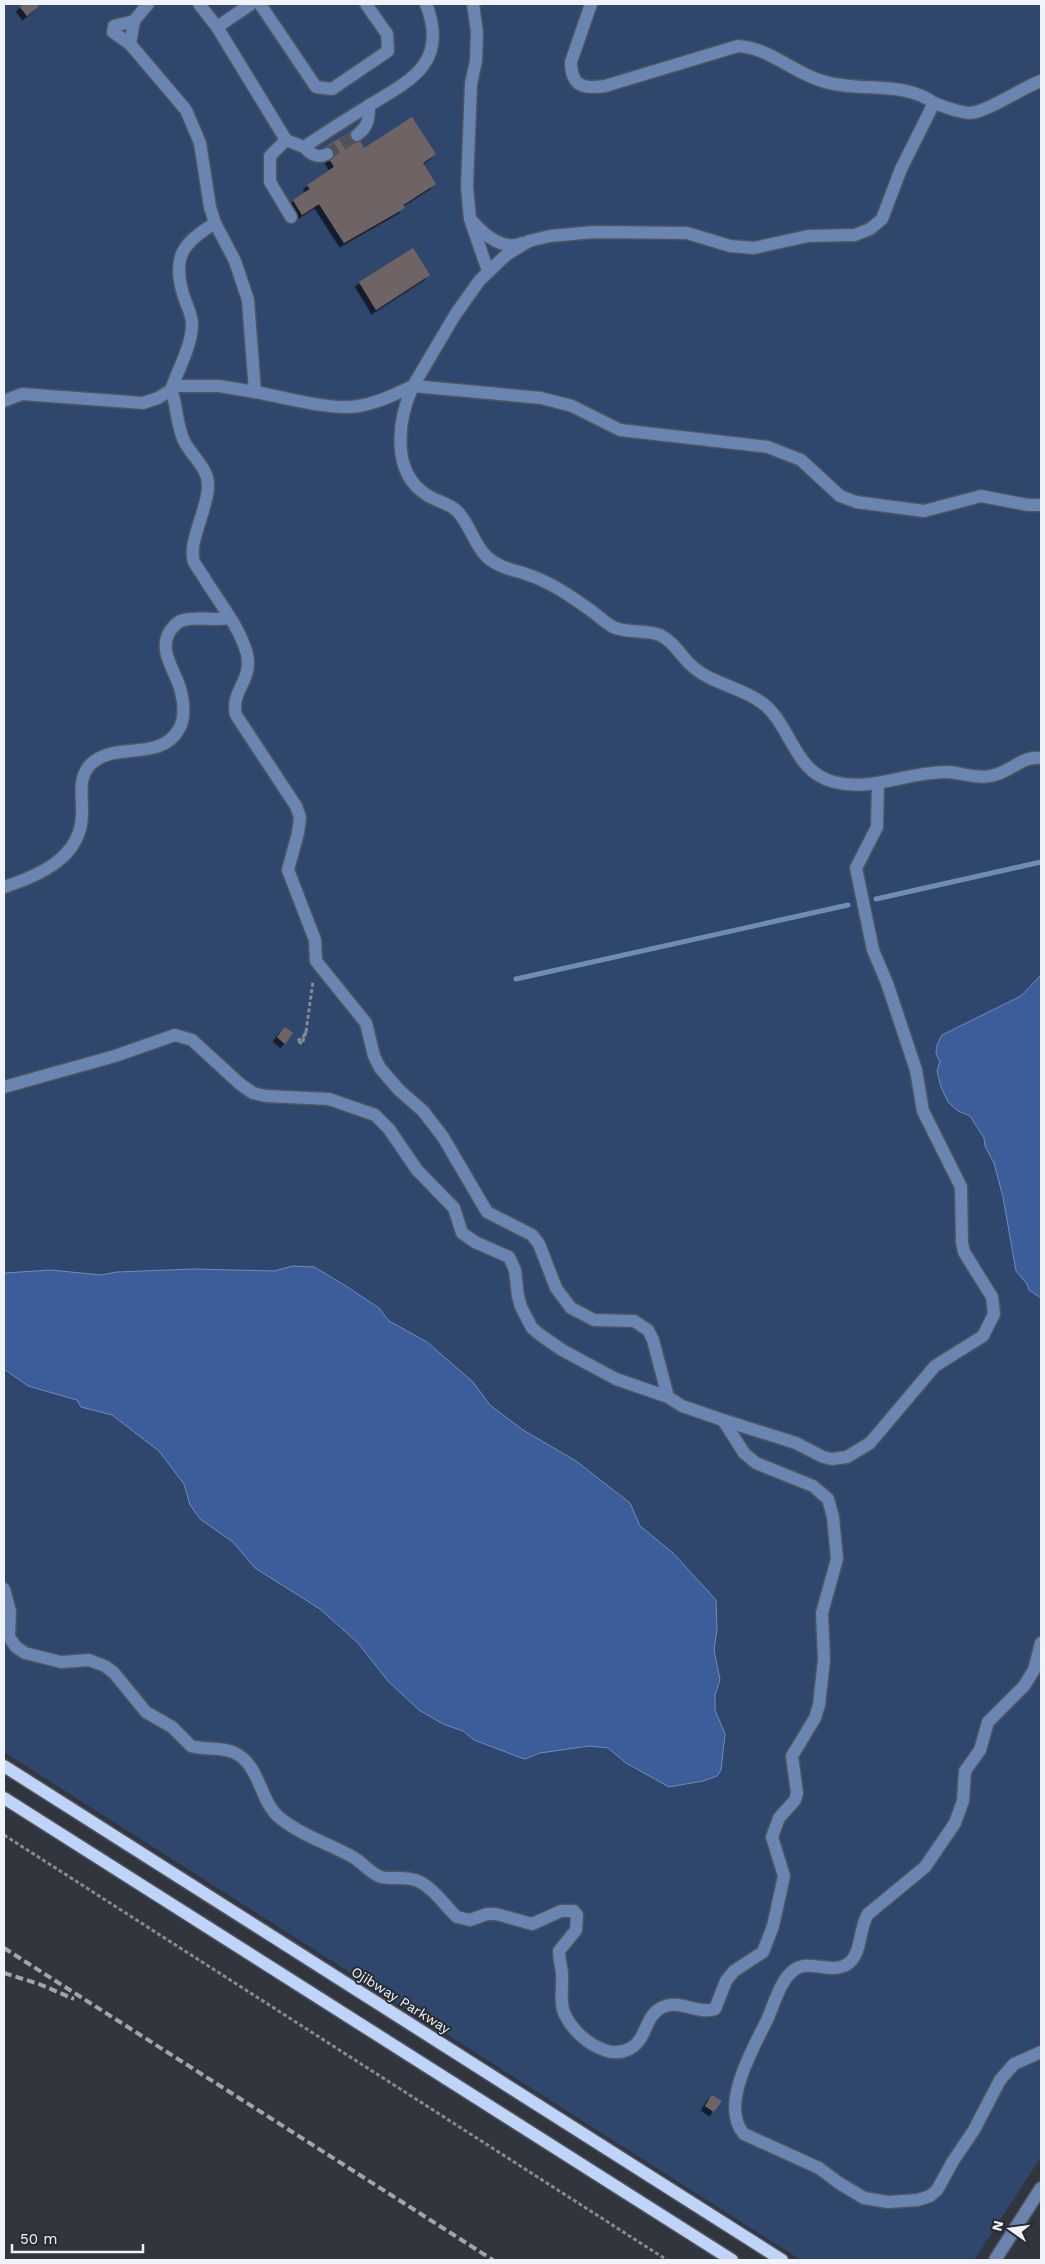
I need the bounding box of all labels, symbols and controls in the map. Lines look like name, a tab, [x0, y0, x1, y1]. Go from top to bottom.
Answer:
street label: Ojibway Parkway	[349, 1963, 454, 2037]
north arrow	[985, 2204, 1035, 2254]
text: N	[988, 2219, 1006, 2233]
scale bar	[12, 2222, 144, 2254]
text: 50 m	[20, 2230, 57, 2248]

